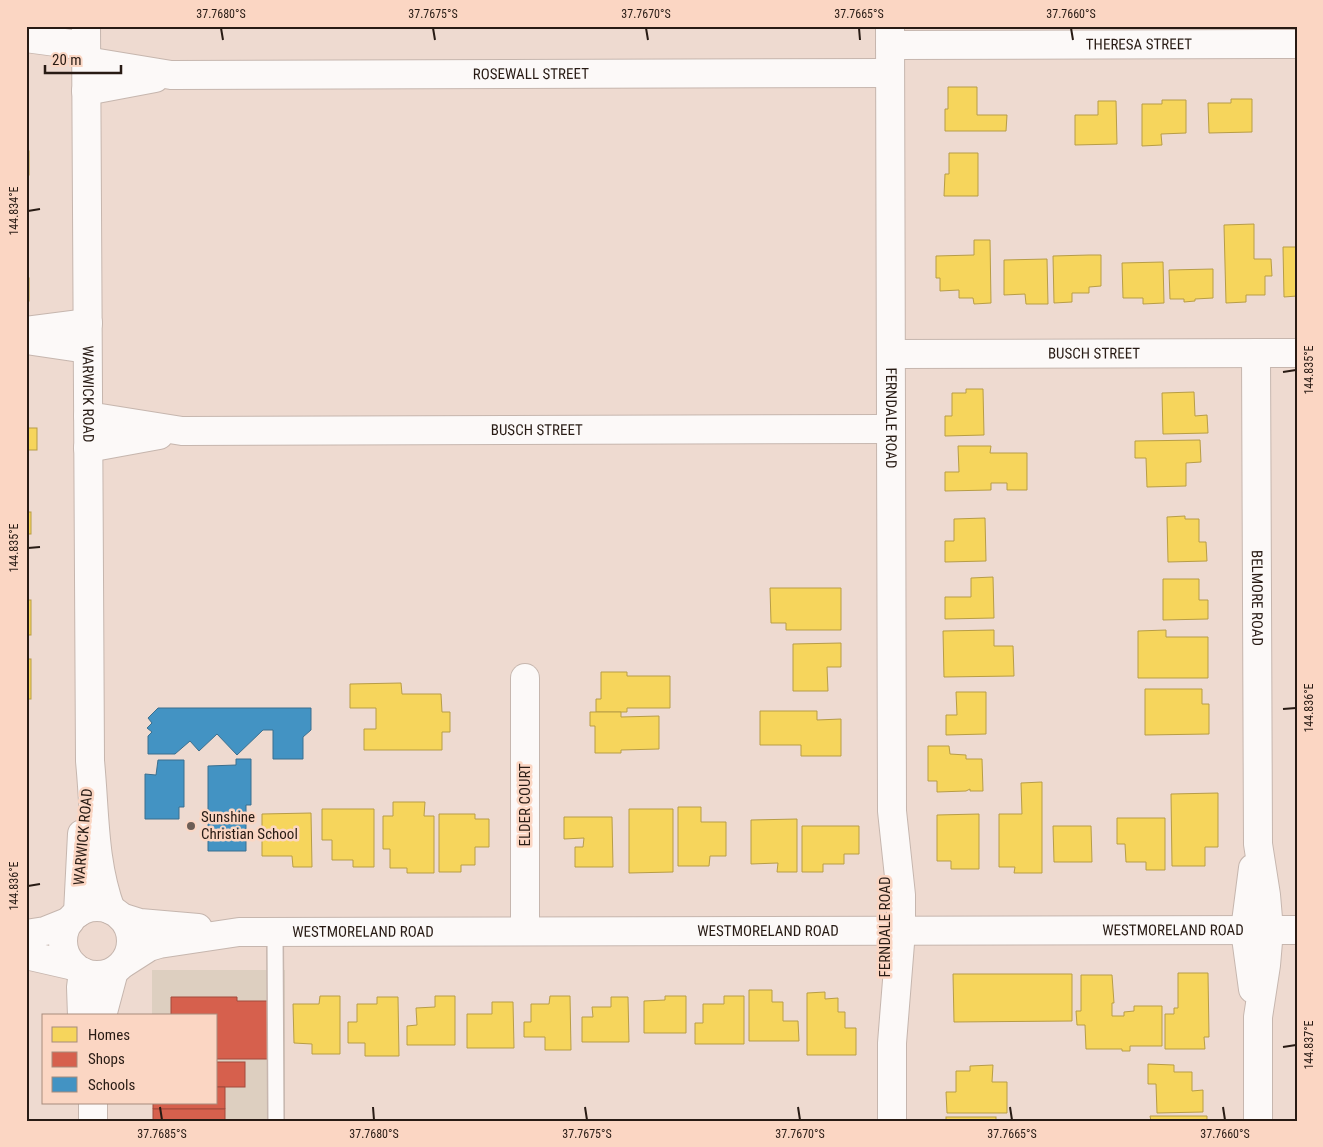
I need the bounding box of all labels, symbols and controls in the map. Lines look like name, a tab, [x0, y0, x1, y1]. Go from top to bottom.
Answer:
text: 37.7680°S	[196, 7, 246, 21]
text: 37.7675°S	[408, 7, 458, 21]
text: 37.7670°S	[621, 7, 671, 21]
text: 37.7665°S	[834, 7, 884, 21]
text: 37.7660°S	[1046, 7, 1096, 21]
street label: THERESA STREET	[1086, 35, 1192, 54]
scale bar	[45, 42, 121, 74]
text: 20 m	[52, 51, 82, 69]
street label: ROSEWALL STREET	[473, 65, 589, 83]
text: 144.834°E	[7, 186, 21, 236]
street label: BUSCH STREET	[1048, 344, 1140, 363]
street label: WARWICK ROAD	[79, 345, 97, 443]
text: 144.835°E	[1302, 345, 1316, 395]
street label: FERNDALE ROAD	[882, 367, 900, 469]
street label: BUSCH STREET	[491, 421, 583, 439]
text: 144.835°E	[7, 523, 21, 573]
street label: BELMORE ROAD	[1248, 550, 1266, 646]
text: 144.836°E	[1302, 683, 1316, 733]
street label: ELDER COURT	[516, 763, 534, 847]
street label: WARWICK ROAD	[70, 788, 96, 886]
place label: Sunshine Christian School	[201, 808, 298, 843]
marker: Sunshine Christian School	[185, 820, 197, 832]
text: 144.836°E	[7, 861, 21, 911]
street label: FERNDALE ROAD	[876, 876, 894, 978]
street label: WESTMORELAND ROAD	[1102, 921, 1244, 939]
street label: WESTMORELAND ROAD	[697, 922, 839, 940]
street label: WESTMORELAND ROAD	[292, 923, 434, 941]
legend	[42, 1014, 218, 1104]
text: 144.837°E	[1302, 1020, 1316, 1070]
text: Homes	[88, 1026, 130, 1044]
text: Shops	[88, 1050, 125, 1068]
text: Schools	[88, 1076, 135, 1094]
text: 37.7685°S	[137, 1127, 187, 1141]
text: 37.7680°S	[349, 1127, 399, 1141]
text: 37.7675°S	[562, 1127, 612, 1141]
text: 37.7670°S	[775, 1127, 825, 1141]
text: 37.7665°S	[987, 1127, 1037, 1141]
text: 37.7660°S	[1200, 1127, 1250, 1141]

